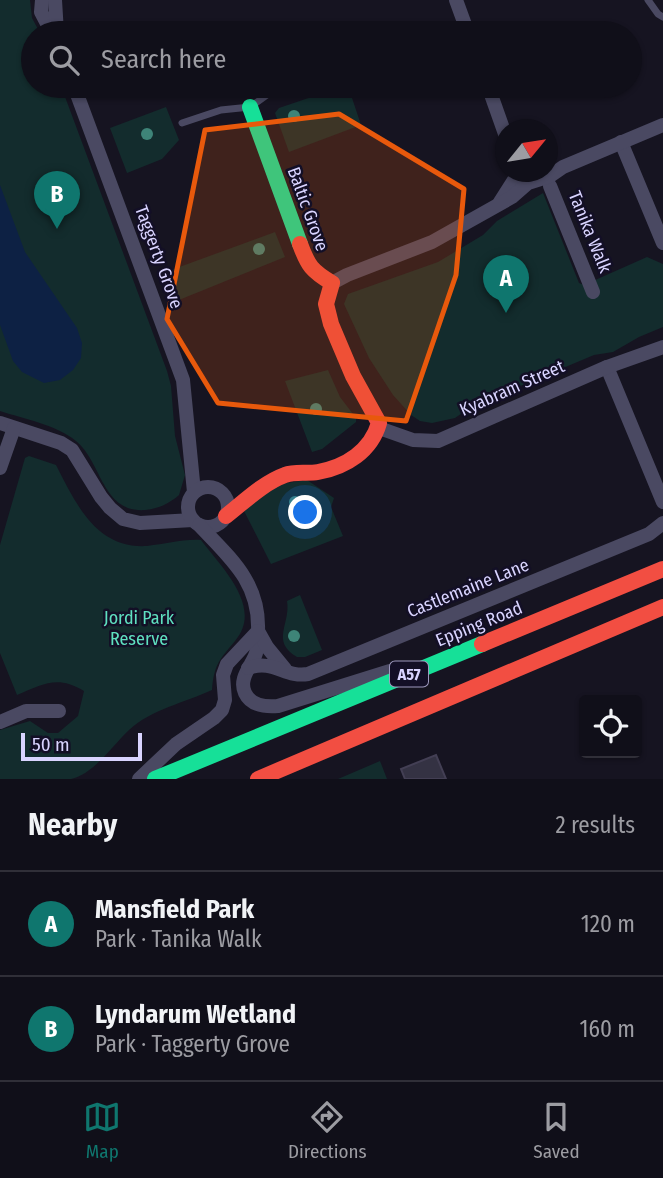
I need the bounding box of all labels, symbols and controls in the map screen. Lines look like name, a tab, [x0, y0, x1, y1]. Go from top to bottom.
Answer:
search box	[21, 21, 642, 98]
icon: search	[45, 41, 83, 79]
text: Search here	[101, 44, 226, 75]
north arrow	[495, 119, 558, 182]
street label: Baltic Grove	[283, 164, 333, 254]
pin: B	[34, 171, 80, 229]
street label: Tanika Walk	[564, 188, 617, 277]
street label: Taggerty Grove	[130, 202, 188, 312]
pin: A	[483, 255, 529, 313]
street label: Kyabram Street	[456, 355, 568, 421]
your location	[288, 495, 322, 529]
street label: Castlemaine Lane	[404, 554, 532, 622]
street label: Epping Road	[432, 597, 526, 651]
park label: Jordi Park Reserve	[104, 607, 175, 650]
road number: A57	[390, 662, 428, 687]
map controls	[579, 695, 642, 758]
button: locate	[579, 695, 642, 758]
scale bar	[21, 730, 142, 762]
text: 50 m	[32, 733, 70, 756]
text: Nearby	[28, 807, 117, 843]
text: 2 results	[555, 811, 635, 839]
text: Mansfield Park	[95, 894, 254, 925]
text: A	[45, 910, 57, 938]
text: 120 m	[581, 910, 635, 938]
text: Park · Tanika Walk	[95, 925, 262, 953]
text: Lyndarum Wetland	[95, 999, 296, 1030]
text: B	[45, 1015, 57, 1043]
text: 160 m	[580, 1015, 635, 1043]
text: Park · Taggerty Grove	[95, 1030, 290, 1058]
tab: Map	[83, 1098, 121, 1163]
tab: Directions	[288, 1098, 367, 1163]
tab: Saved	[533, 1098, 580, 1163]

